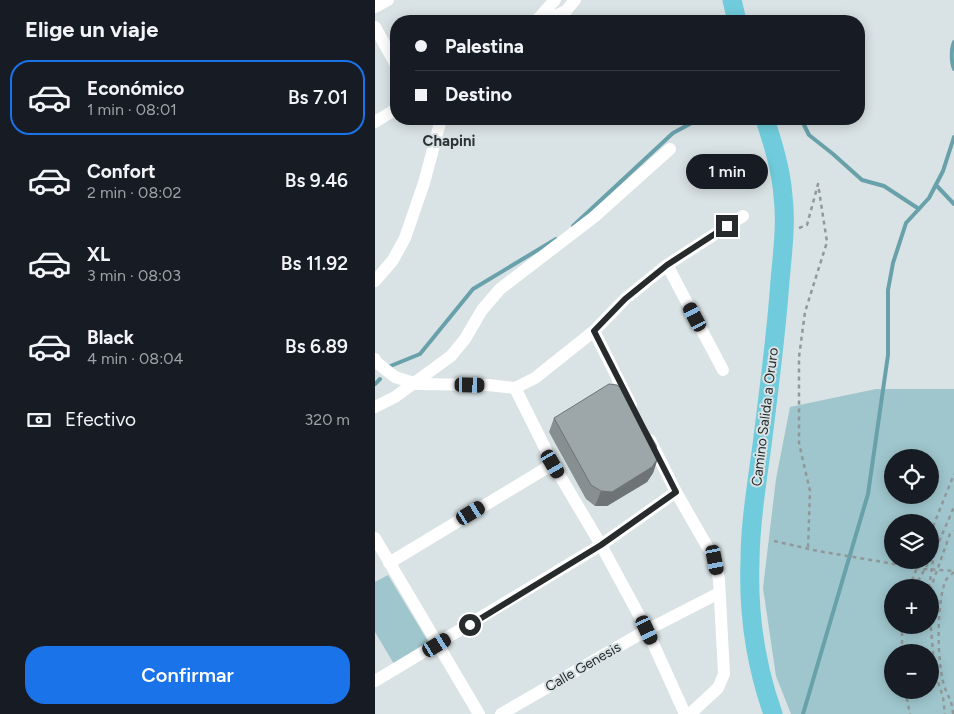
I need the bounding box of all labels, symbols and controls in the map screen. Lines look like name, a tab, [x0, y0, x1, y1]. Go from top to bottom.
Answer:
text: Elige un viaje	[25, 16, 158, 43]
text: Palestina	[445, 35, 524, 58]
icon: car	[27, 75, 72, 120]
text: Económico	[87, 77, 184, 100]
text: Destino	[445, 83, 512, 106]
text: Bs 7.01	[288, 86, 348, 109]
text: 1 min · 08:01	[87, 100, 177, 119]
district label: Chapini	[423, 132, 475, 150]
callout: 1 min	[686, 154, 768, 188]
icon: car	[27, 158, 72, 203]
text: Confort	[87, 160, 156, 183]
text: 1 min	[708, 162, 746, 181]
text: Bs 9.46	[285, 169, 348, 192]
text: 2 min · 08:02	[87, 183, 181, 202]
route end	[716, 215, 738, 237]
icon: car	[27, 241, 72, 286]
text: XL	[87, 243, 110, 266]
text: Bs 11.92	[281, 252, 348, 275]
text: 3 min · 08:03	[87, 266, 181, 285]
car	[681, 300, 708, 334]
icon: car	[27, 324, 72, 369]
text: Black	[87, 326, 134, 349]
text: Bs 6.89	[285, 335, 348, 358]
street label: Camino Salida a Oruro	[748, 347, 782, 487]
text: 4 min · 08:04	[87, 349, 183, 368]
car	[454, 377, 485, 393]
icon: cash	[25, 406, 53, 434]
text: Efectivo	[65, 408, 136, 431]
text: 320 m	[305, 410, 350, 429]
car	[539, 447, 566, 481]
map controls	[884, 449, 939, 699]
button: locate	[884, 449, 939, 504]
car	[454, 499, 487, 527]
button: layers	[884, 514, 939, 569]
car	[704, 544, 725, 576]
button: +	[884, 579, 939, 634]
car	[633, 613, 660, 647]
route start	[459, 614, 481, 636]
car	[420, 631, 453, 659]
street label: Calle Genesis	[542, 639, 624, 695]
button: −	[884, 644, 939, 699]
button: Confirmar	[25, 646, 350, 704]

